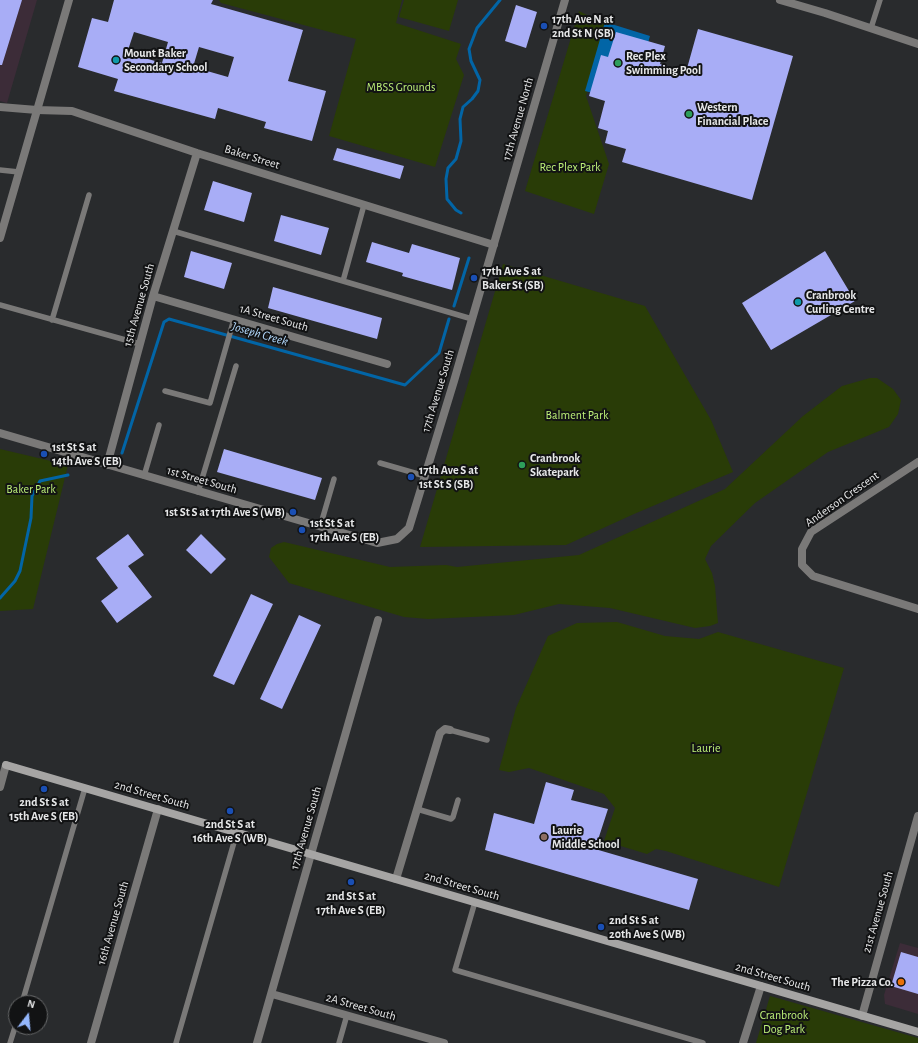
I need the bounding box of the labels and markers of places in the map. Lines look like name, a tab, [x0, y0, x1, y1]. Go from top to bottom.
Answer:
place label: 17th Ave N at 2nd St N (SB)	[552, 12, 614, 40]
marker: 17th Ave N at 2nd St N (SB)	[539, 21, 549, 31]
place label: Mount Baker Secondary School	[124, 46, 207, 74]
place label: Rec Plex Swimming Pool	[626, 49, 701, 77]
marker: Mount Baker Secondary School	[111, 55, 121, 65]
marker: Rec Plex Swimming Pool	[613, 58, 623, 68]
place label: Western Financial Place	[697, 100, 768, 128]
marker: Western Financial Place	[684, 109, 694, 119]
place label: 17th Ave S at Baker St (SB)	[482, 264, 544, 292]
marker: 17th Ave S at Baker St (SB)	[469, 273, 479, 283]
place label: Cranbrook Curling Centre	[806, 288, 875, 316]
marker: Cranbrook Curling Centre	[793, 297, 803, 307]
place label: 1st St S at 14th Ave S (EB)	[52, 440, 122, 468]
marker: 1st St S at 14th Ave S (EB)	[39, 449, 49, 459]
place label: Cranbrook Skatepark	[530, 451, 580, 479]
marker: Cranbrook Skatepark	[517, 460, 527, 470]
place label: 17th Ave S at 1st St S (SB)	[419, 463, 478, 491]
marker: 17th Ave S at 1st St S (SB)	[406, 472, 416, 482]
place label: 1st St S at 17th Ave S (WB)	[165, 505, 285, 519]
marker: 1st St S at 17th Ave S (WB)	[288, 507, 298, 517]
place label: 1st St S at 17th Ave S (EB)	[310, 516, 379, 544]
marker: 1st St S at 17th Ave S (EB)	[297, 525, 307, 535]
marker: 2nd St S at 15th Ave S (EB)	[39, 784, 49, 794]
place label: 2nd St S at 15th Ave S (EB)	[9, 795, 79, 823]
marker: 2nd St S at 16th Ave S (WB)	[225, 806, 235, 816]
place label: 2nd St S at 16th Ave S (WB)	[193, 817, 267, 845]
place label: Laurie Middle School	[552, 823, 620, 851]
marker: Laurie Middle School	[539, 832, 549, 842]
marker: 2nd St S at 17th Ave S (EB)	[346, 877, 356, 887]
place label: 2nd St S at 17th Ave S (EB)	[316, 889, 386, 917]
place label: 2nd St S at 20th Ave S (WB)	[609, 913, 685, 941]
marker: 2nd St S at 20th Ave S (WB)	[596, 922, 606, 932]
place label: The Pizza Co.	[831, 975, 893, 989]
marker: The Pizza Co.	[896, 977, 906, 987]

